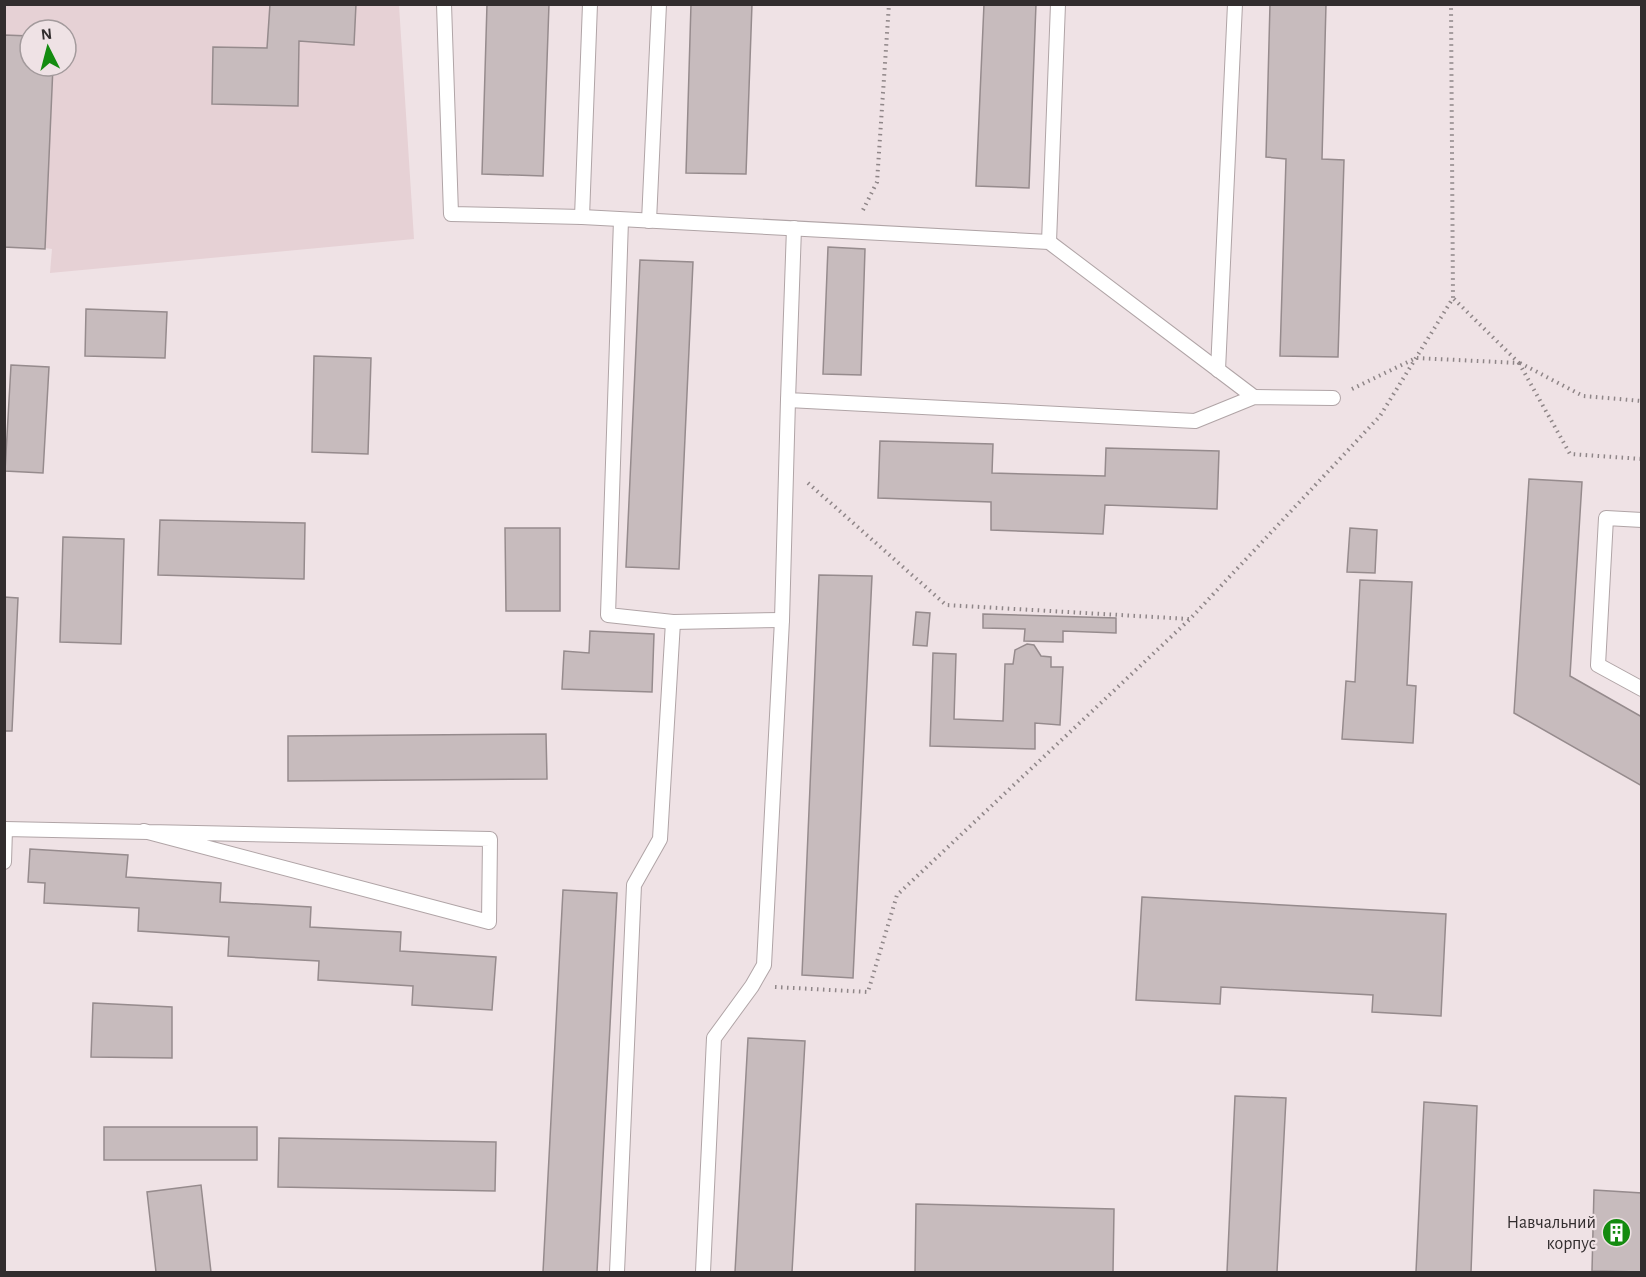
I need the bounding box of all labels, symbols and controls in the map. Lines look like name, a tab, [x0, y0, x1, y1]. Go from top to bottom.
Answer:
north arrow	[18, 18, 78, 78]
text: N	[40, 26, 53, 43]
place label: Навчальний корпус	[1507, 1214, 1596, 1253]
building icon: Навчальний корпус	[1601, 1216, 1633, 1248]

